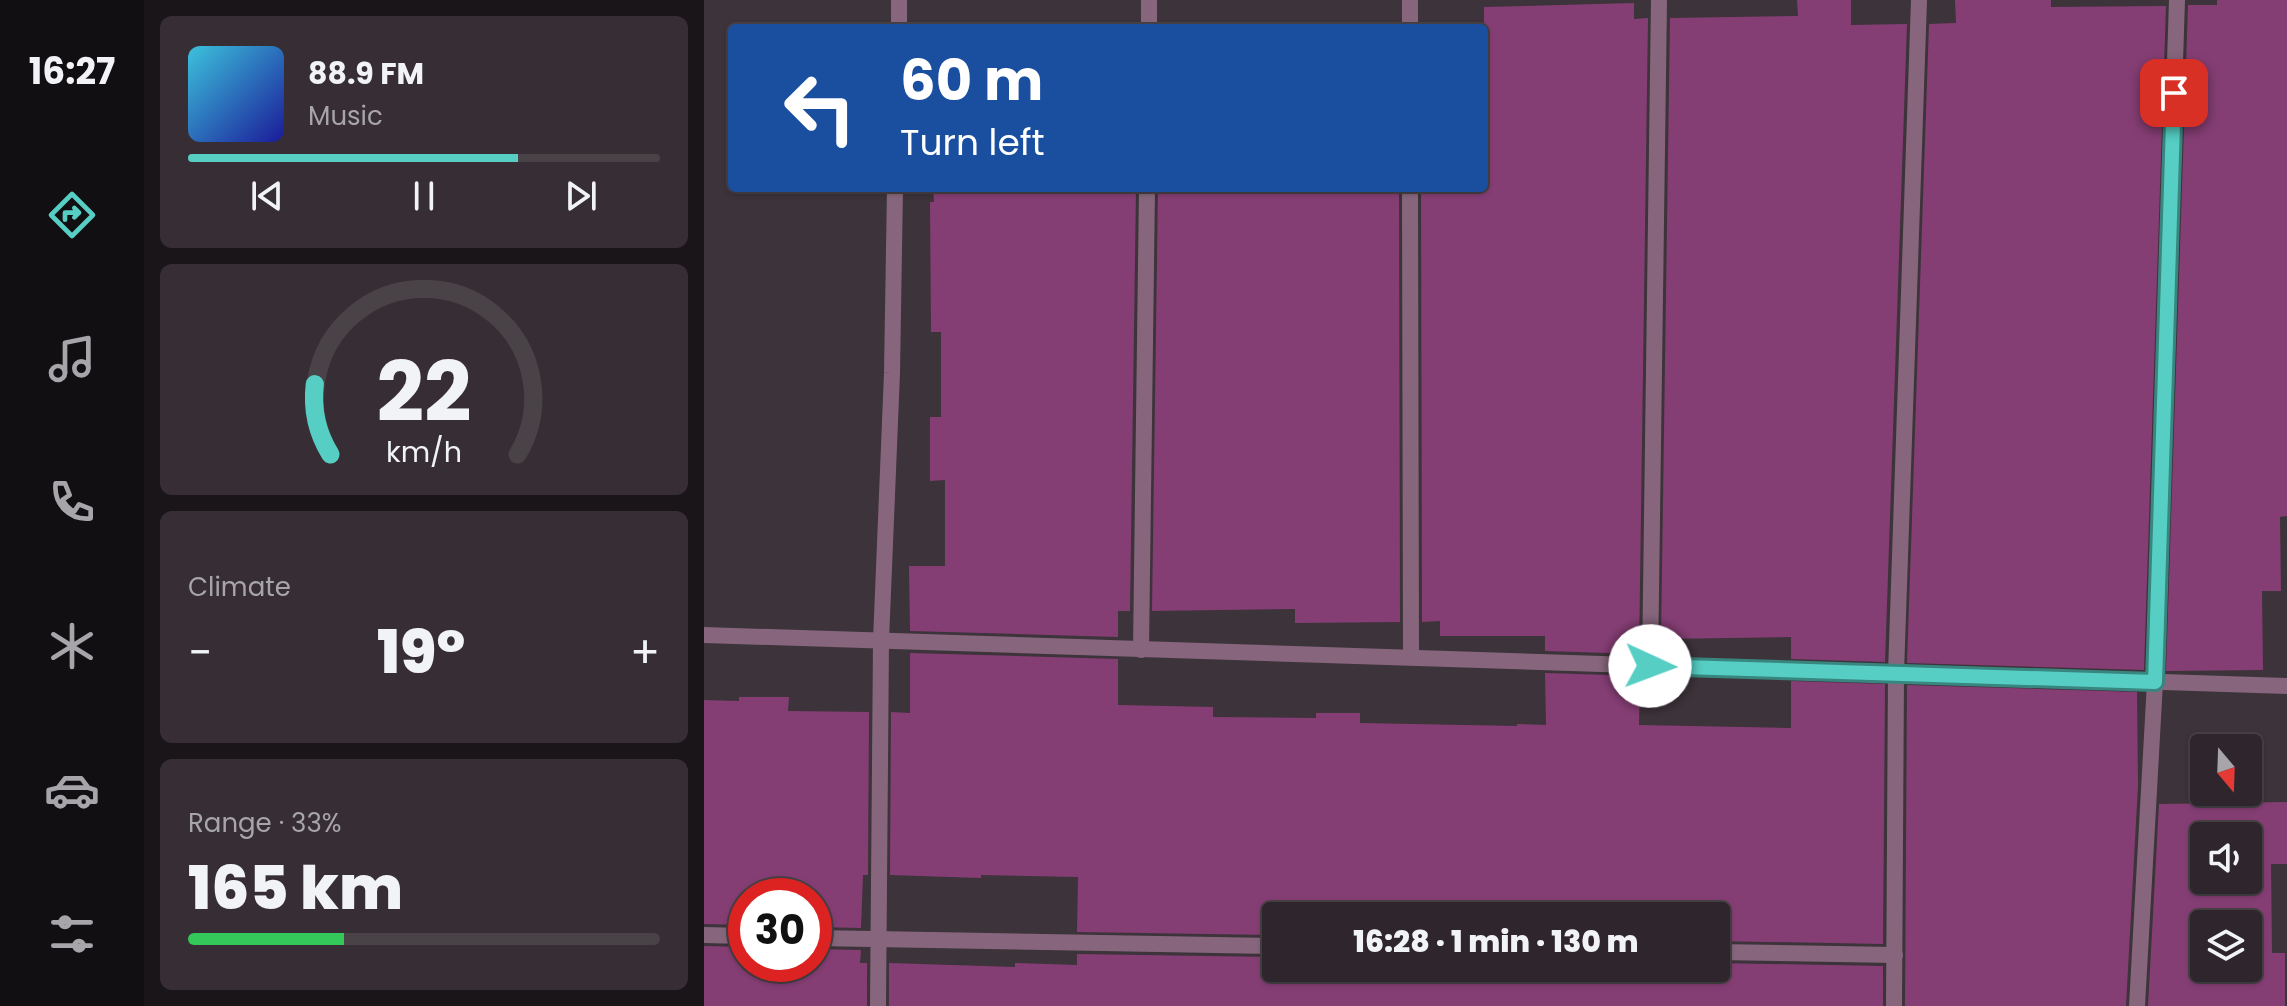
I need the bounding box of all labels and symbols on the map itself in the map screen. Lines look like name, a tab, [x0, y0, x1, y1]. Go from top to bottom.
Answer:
pin	[2140, 59, 2208, 127]
position arrow	[1608, 624, 1692, 708]
north arrow	[2190, 734, 2262, 806]
speed limit sign: 30	[728, 878, 832, 982]

